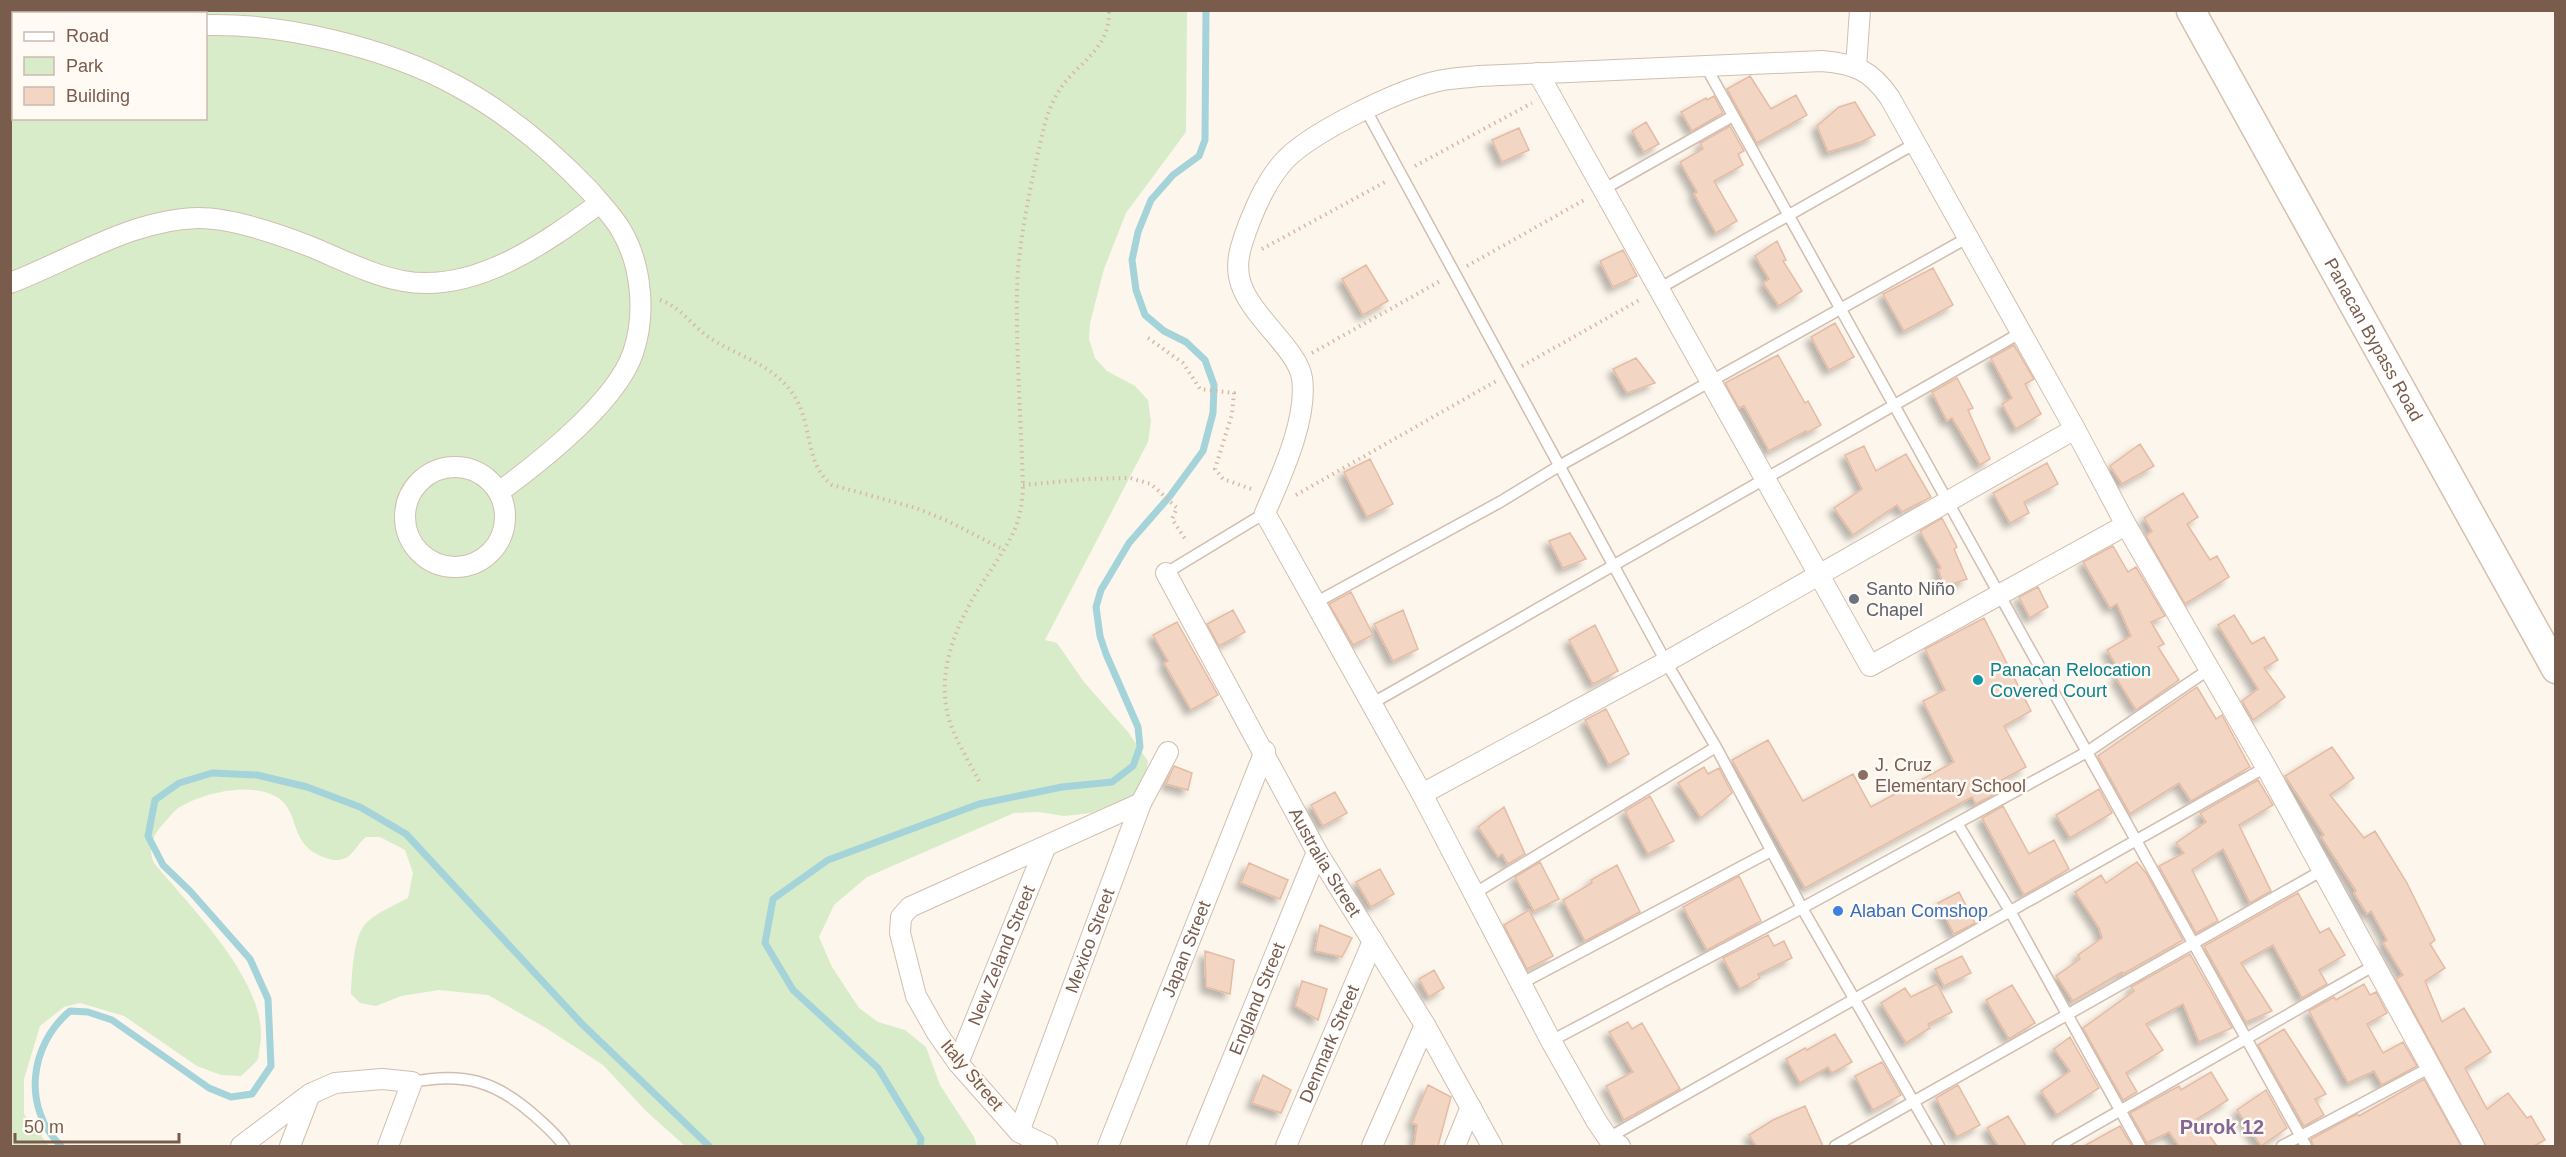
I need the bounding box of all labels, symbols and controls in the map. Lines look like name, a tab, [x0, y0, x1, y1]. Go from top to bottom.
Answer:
legend	[12, 12, 207, 120]
text: Road	[66, 26, 109, 46]
text: Park	[66, 56, 104, 76]
text: Building	[66, 86, 130, 106]
street label: Panacan Bypass Road	[2320, 255, 2427, 425]
place label: Santo Niño Chapel	[1866, 579, 1955, 620]
marker: Santo Niño Chapel	[1847, 592, 1861, 606]
place label: Panacan Relocation Covered Court	[1990, 660, 2151, 701]
marker: Panacan Relocation Covered Court	[1971, 673, 1985, 687]
place label: J. Cruz Elementary School	[1875, 755, 2026, 796]
marker: J. Cruz Elementary School	[1856, 768, 1870, 782]
street label: Australia Street	[1285, 804, 1365, 920]
street label: New Zeland Street	[964, 883, 1039, 1028]
street label: Mexico Street	[1061, 886, 1118, 996]
street label: Japan Street	[1158, 898, 1214, 1000]
place label: Alaban Comshop	[1850, 901, 1988, 921]
marker: Alaban Comshop	[1831, 904, 1845, 918]
street label: England Street	[1225, 940, 1289, 1058]
street label: Denmark Street	[1296, 982, 1363, 1106]
street label: Italy Street	[937, 1036, 1007, 1114]
scale bar	[15, 1106, 178, 1144]
district label: Purok 12	[2180, 1116, 2264, 1138]
text: 50 m	[24, 1117, 64, 1137]

